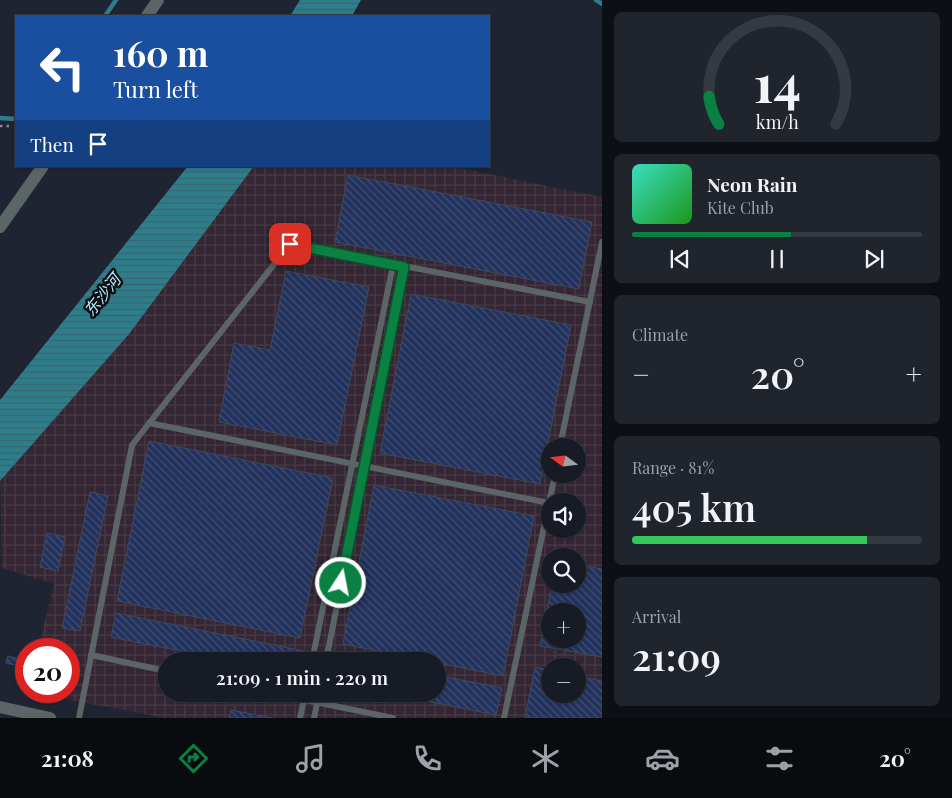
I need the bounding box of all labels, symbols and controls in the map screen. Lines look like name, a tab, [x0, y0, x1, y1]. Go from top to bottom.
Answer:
text: 160 m	[113, 29, 208, 76]
icon: left	[30, 35, 95, 100]
text: 14	[753, 47, 801, 116]
text: Turn left	[113, 74, 198, 104]
text: km/h	[756, 110, 799, 133]
icon: arrive	[84, 130, 112, 158]
text: Then	[30, 131, 74, 157]
text: Neon Rain	[707, 171, 797, 197]
text: Kite Club	[707, 197, 774, 218]
pin	[269, 223, 311, 265]
icon: arrive	[276, 230, 304, 258]
icon: previous	[666, 245, 694, 273]
icon: pause	[763, 245, 791, 273]
icon: next	[860, 245, 888, 273]
water label: 东沙河	[79, 267, 126, 320]
text: Climate	[632, 324, 688, 345]
text: 20°	[751, 348, 805, 399]
text: −	[632, 355, 650, 392]
text: +	[906, 355, 922, 392]
north arrow	[541, 438, 586, 482]
map controls	[541, 438, 586, 703]
text: Range · 81%	[632, 457, 714, 478]
text: 405 km	[632, 481, 756, 532]
button: sound	[541, 493, 586, 538]
button: search	[541, 548, 586, 593]
position arrow	[314, 556, 366, 608]
button: +	[541, 603, 586, 648]
text: Arrival	[632, 606, 681, 627]
text: 21:09	[632, 630, 721, 681]
speed limit sign: 20	[15, 638, 80, 703]
button: −	[541, 658, 586, 703]
text: 21:09 · 1 min · 220 m	[216, 664, 388, 690]
icon: directions	[176, 741, 211, 776]
icon: music	[293, 741, 328, 776]
icon: phone	[410, 741, 445, 776]
icon: climate	[528, 741, 563, 776]
icon: car	[645, 741, 680, 776]
icon: filters	[762, 741, 797, 776]
text: 21:08	[41, 743, 94, 773]
text: 20°	[879, 743, 911, 773]

